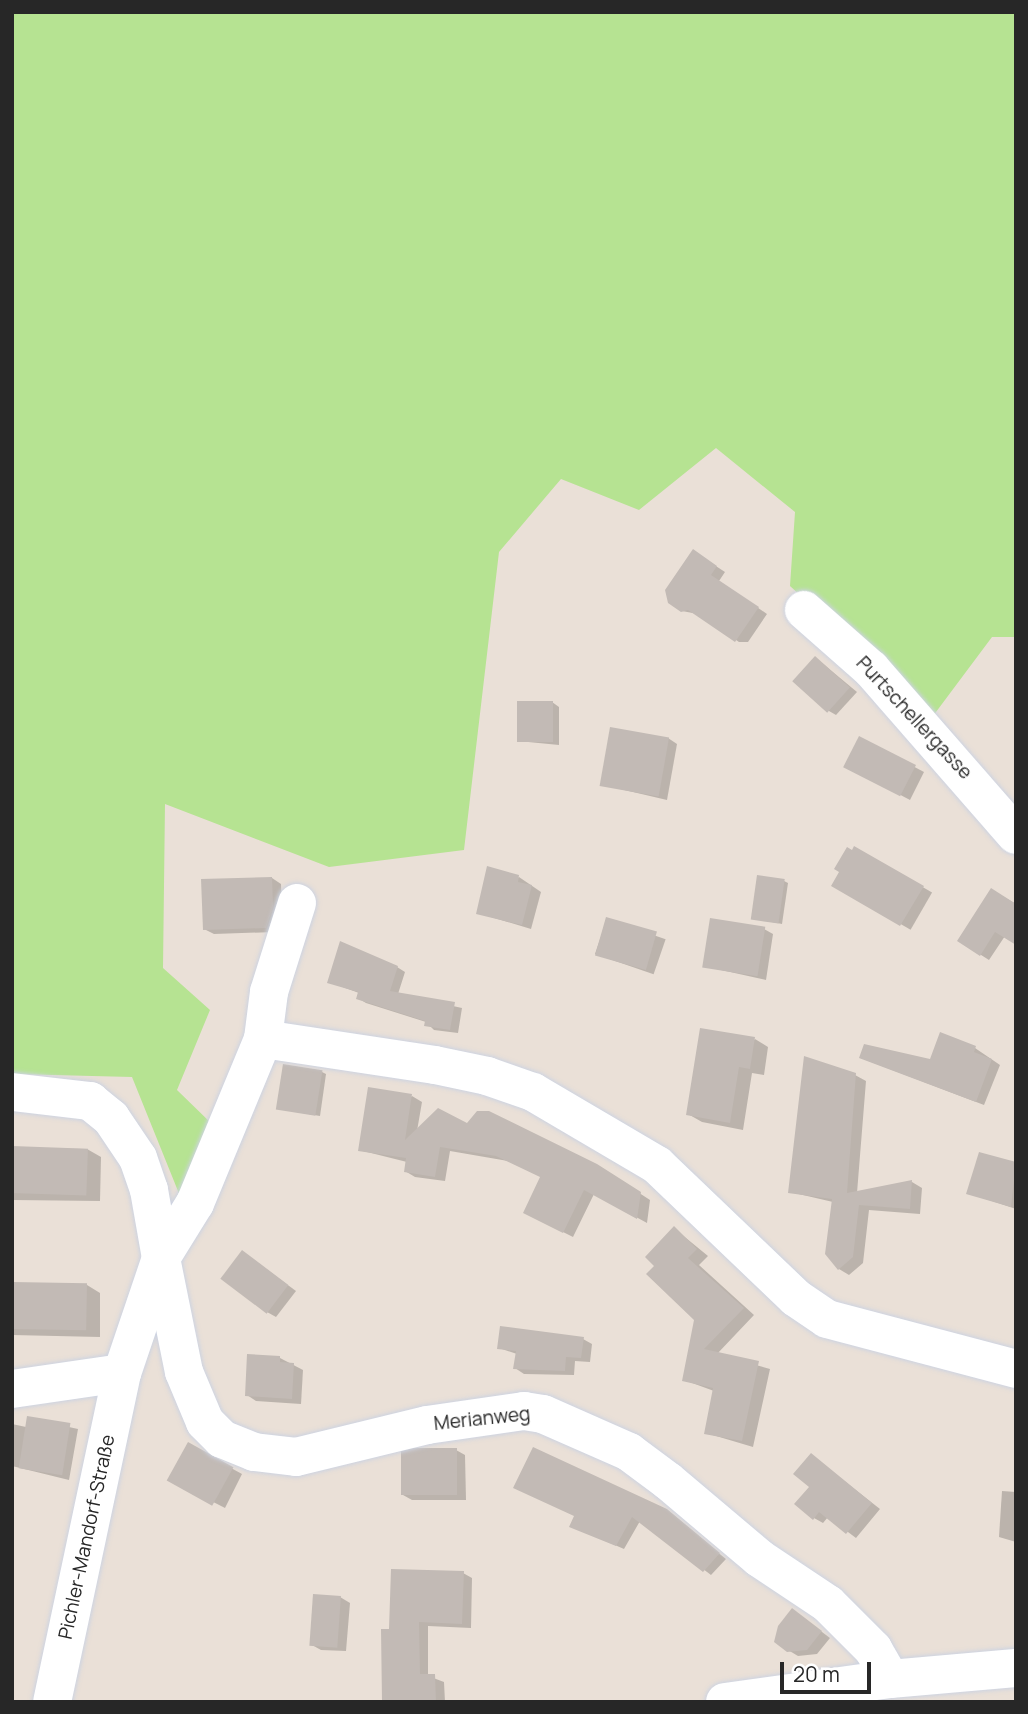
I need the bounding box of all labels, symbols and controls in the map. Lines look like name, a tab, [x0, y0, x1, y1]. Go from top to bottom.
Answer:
street label: Purtschellergasse	[851, 652, 977, 784]
street label: Merianweg	[433, 1403, 531, 1435]
street label: Pichler-Mandorf-Straße	[54, 1433, 120, 1641]
scale bar	[783, 1648, 874, 1692]
text: 20 m	[793, 1660, 840, 1688]

